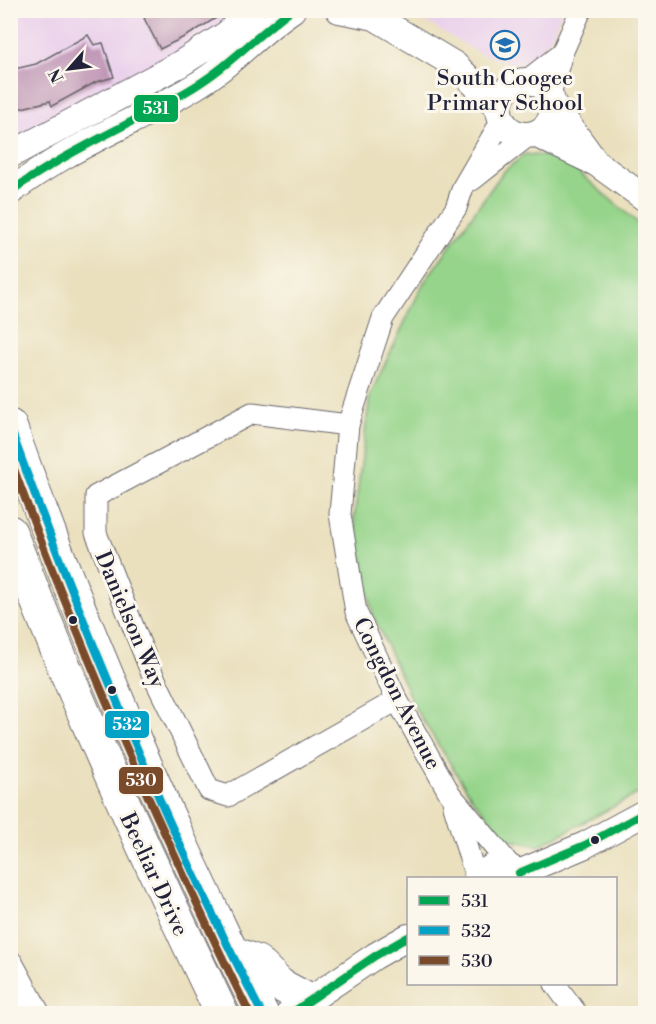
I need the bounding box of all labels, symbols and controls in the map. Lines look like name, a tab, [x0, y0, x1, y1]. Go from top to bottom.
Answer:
school or university icon: South Coogee Primary School	[489, 29, 521, 61]
north arrow	[39, 39, 99, 99]
text: N	[45, 65, 68, 86]
place label: South Coogee Primary School	[427, 65, 584, 117]
line badge: 531	[133, 94, 179, 123]
text: 531	[143, 99, 170, 119]
street label: Danielson Way	[89, 547, 171, 692]
street label: Congdon Avenue	[347, 613, 447, 774]
unlabelled marker	[67, 614, 79, 626]
unlabelled marker	[106, 684, 118, 696]
line badge: 532	[104, 710, 150, 739]
text: 532	[112, 715, 142, 735]
line badge: 530	[118, 766, 164, 795]
text: 530	[125, 771, 157, 791]
street label: Beeliar Drive	[113, 808, 194, 940]
unlabelled marker	[589, 834, 601, 846]
legend	[407, 877, 617, 985]
text: 531	[461, 890, 488, 913]
text: 532	[461, 920, 491, 943]
text: 530	[461, 950, 493, 973]

